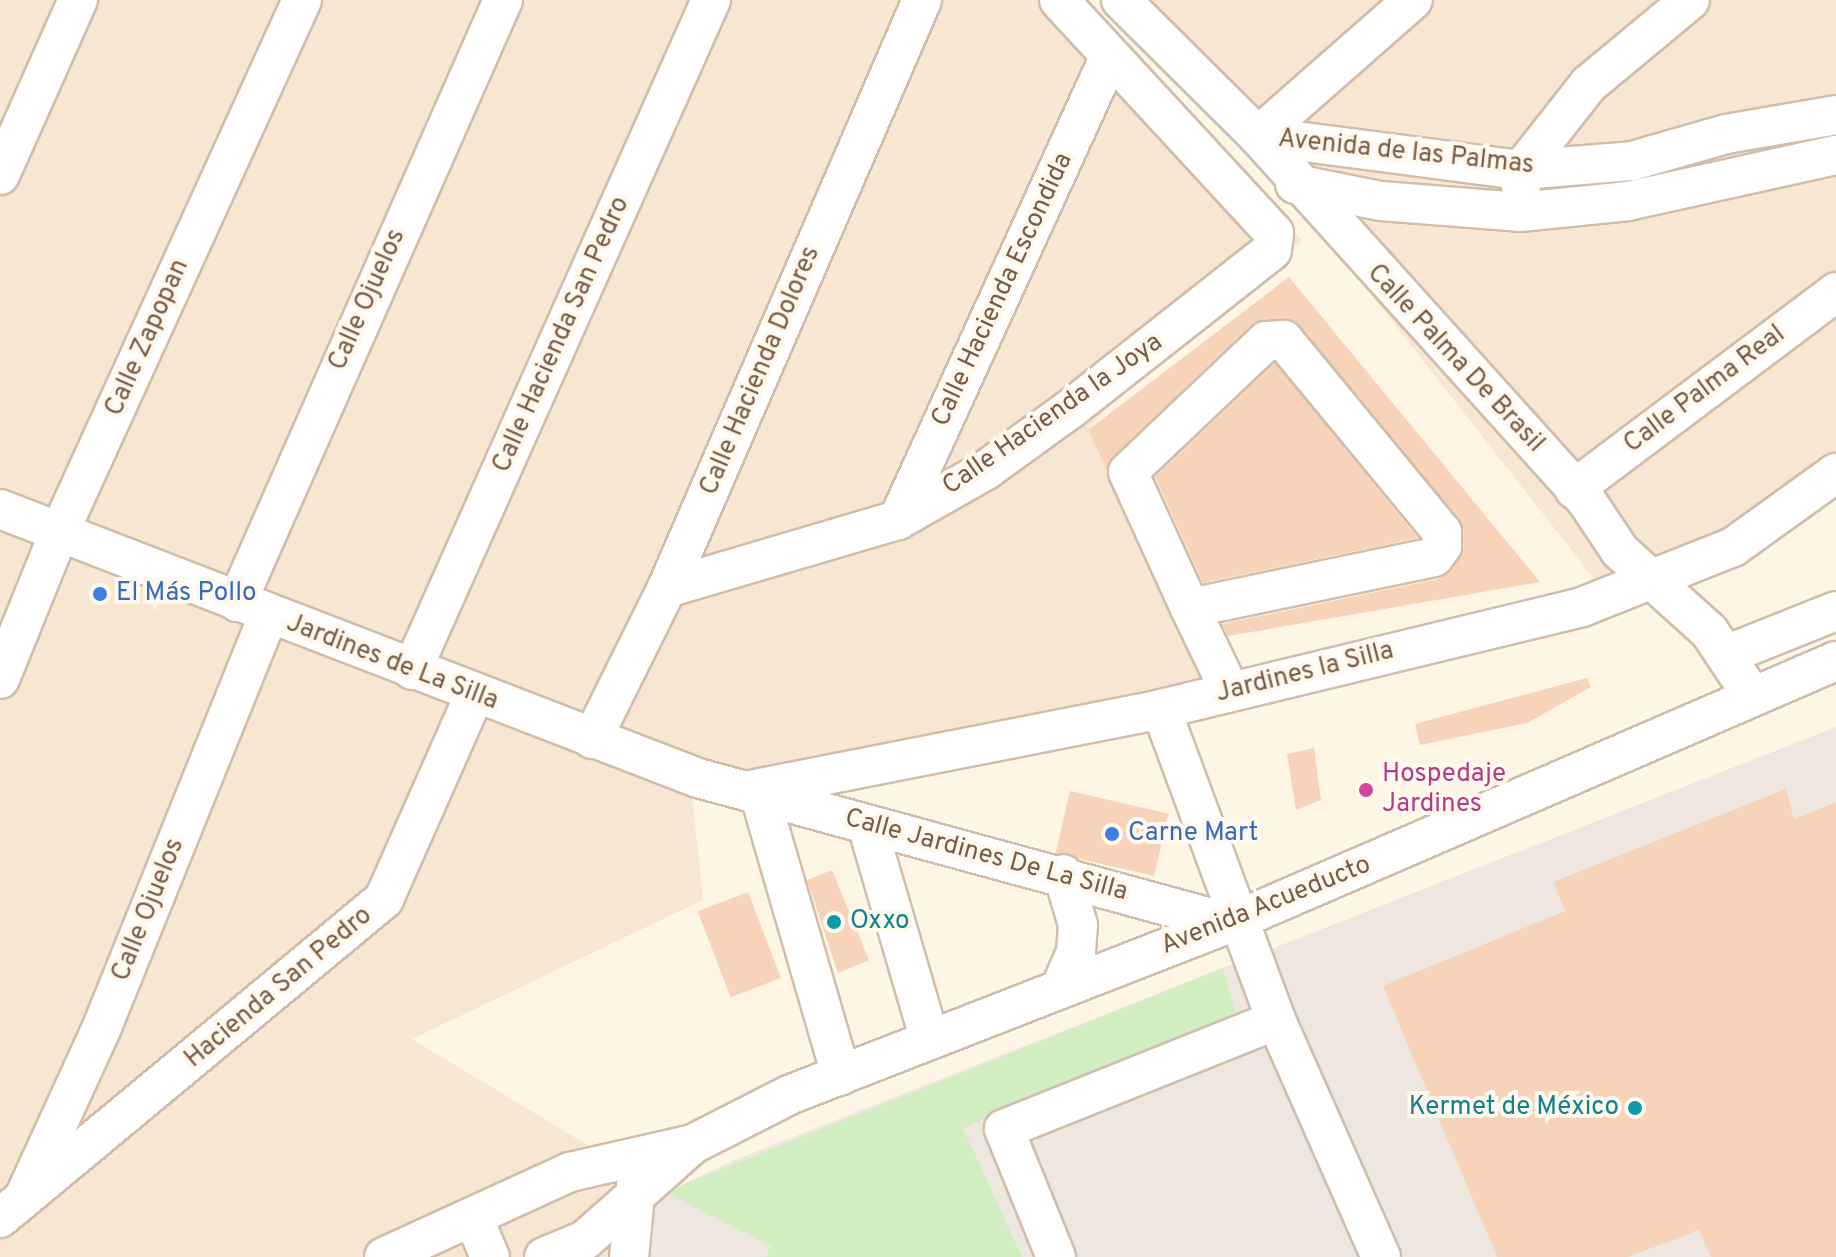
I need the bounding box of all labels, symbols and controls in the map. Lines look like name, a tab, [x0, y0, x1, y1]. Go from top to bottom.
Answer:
street label: Avenida de las Palmas	[1276, 124, 1536, 182]
street label: Calle Hacienda Escondida	[926, 148, 1080, 432]
street label: Calle Hacienda San Pedro	[487, 192, 637, 478]
street label: Calle Ojuelos	[323, 224, 413, 376]
street label: Calle Hacienda Dolores	[694, 242, 828, 500]
street label: Calle Zapopan	[100, 255, 196, 421]
street label: Calle Palma De Brasil	[1360, 258, 1550, 460]
street label: Calle Palma Real	[1618, 319, 1792, 461]
street label: Calle Hacienda la Joya	[937, 327, 1169, 503]
place label: El Más Pollo	[116, 578, 256, 610]
marker: El Más Pollo	[91, 585, 109, 603]
street label: Jardines de La Silla	[282, 608, 502, 718]
street label: Jardines la Silla	[1213, 636, 1397, 710]
place label: Hospedaje Jardines	[1382, 759, 1506, 820]
marker: Hospedaje Jardines	[1357, 781, 1375, 799]
street label: Calle Jardines De La Silla	[841, 803, 1131, 909]
place label: Carne Mart	[1128, 818, 1258, 850]
marker: Carne Mart	[1103, 825, 1121, 843]
street label: Calle Ojuelos	[106, 834, 192, 986]
street label: Avenida Acueducto	[1156, 849, 1376, 963]
street label: Hacienda San Pedro	[179, 901, 379, 1075]
place label: Oxxo	[850, 906, 910, 938]
marker: Oxxo	[825, 913, 843, 931]
place label: Kermet de México	[1409, 1092, 1619, 1124]
marker: Kermet de México	[1626, 1099, 1644, 1117]

